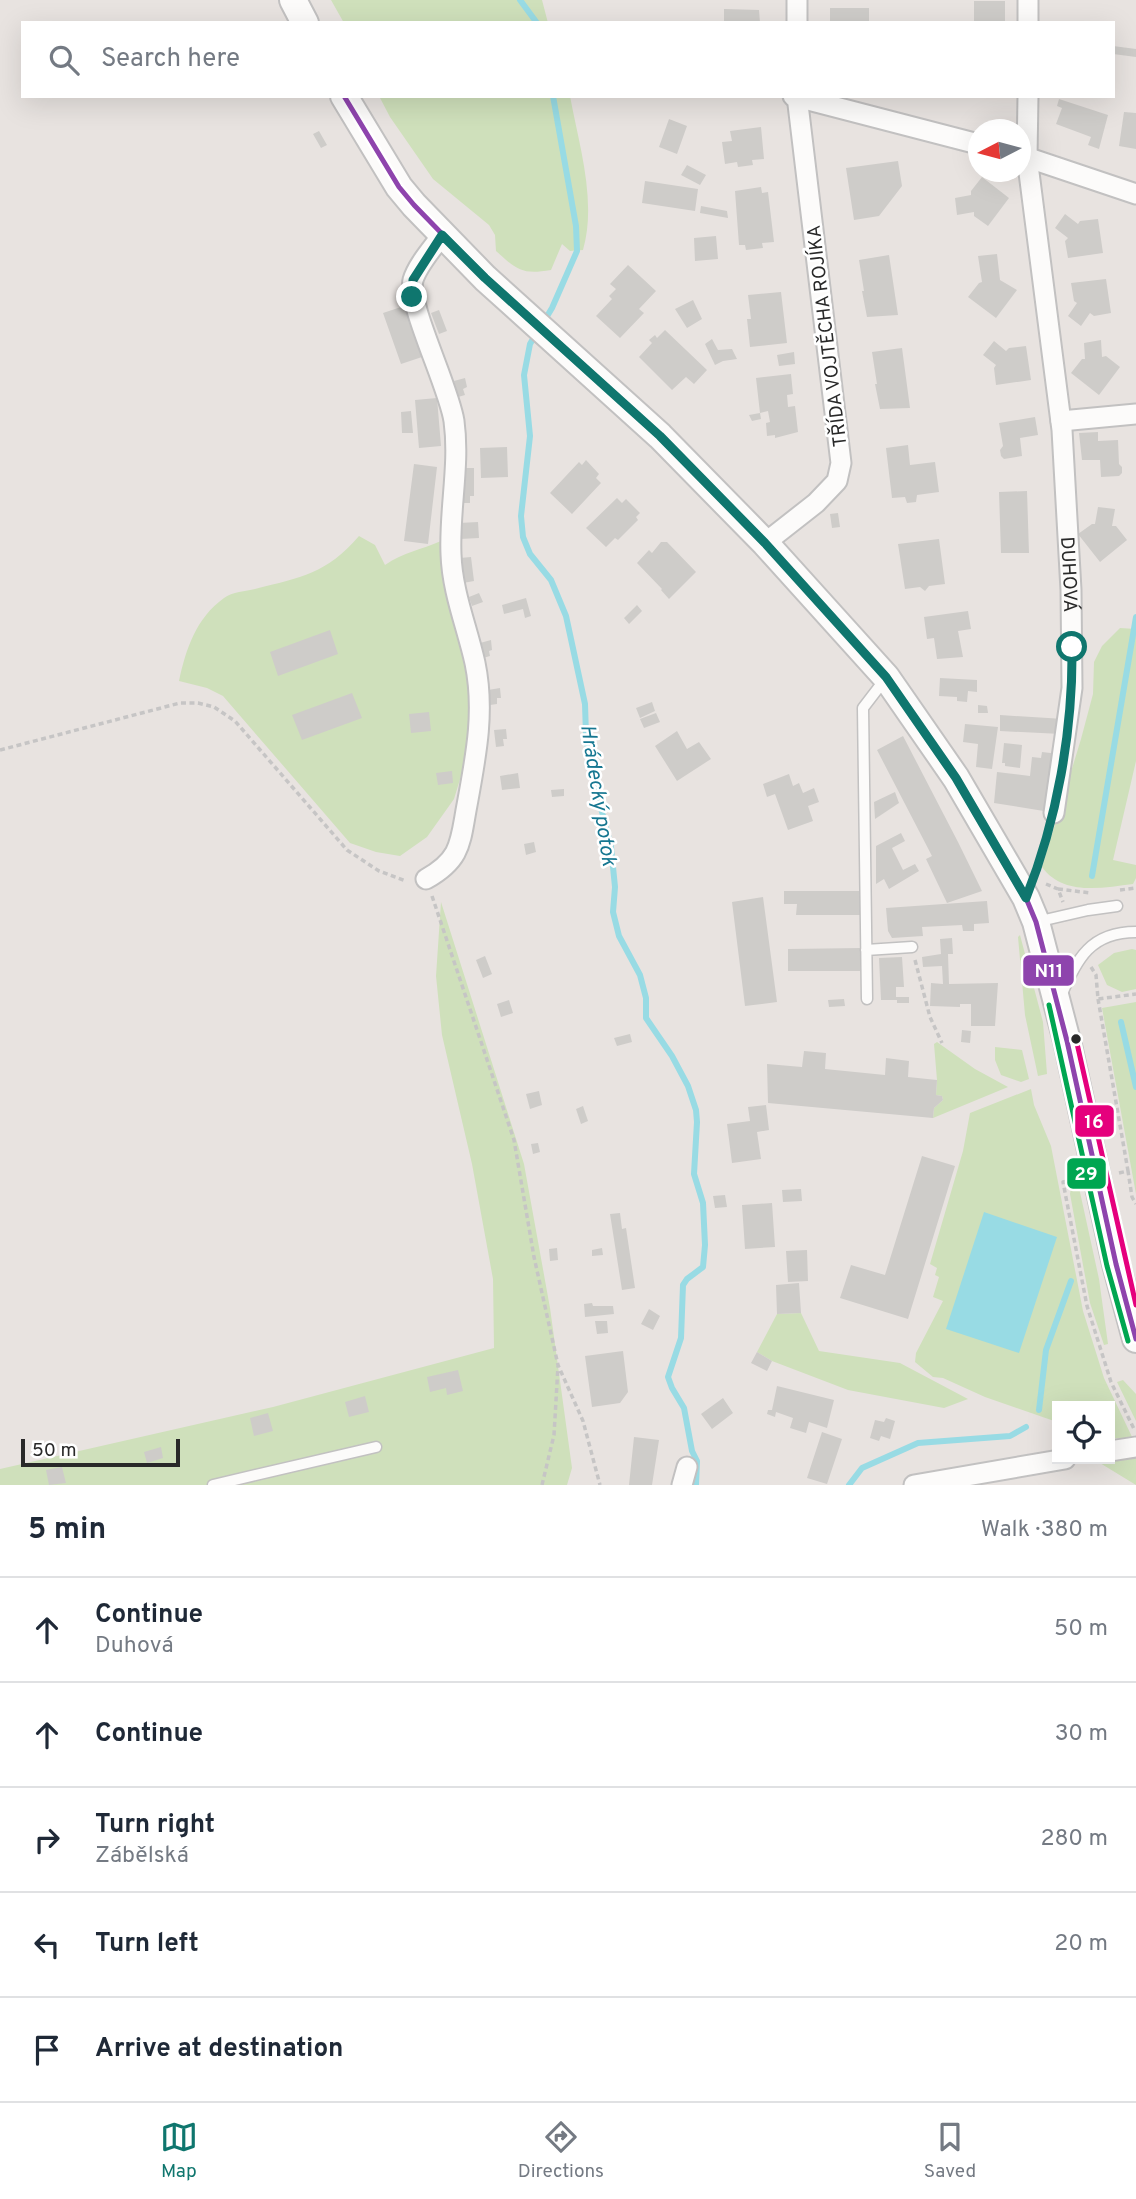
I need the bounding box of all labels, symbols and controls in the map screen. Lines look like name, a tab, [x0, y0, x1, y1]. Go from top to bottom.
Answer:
search box	[21, 21, 1115, 98]
icon: search	[45, 41, 83, 79]
text: Search here	[101, 43, 240, 76]
north arrow	[968, 119, 1031, 182]
street label: TŘÍDA VOJTĚCHA ROJÍKA	[801, 224, 853, 448]
route end	[396, 281, 427, 312]
street label: DUHOVÁ	[1054, 536, 1082, 613]
route start	[1056, 631, 1087, 662]
water label: Hrádecký potok	[573, 723, 622, 868]
line badge: N11	[1022, 954, 1075, 987]
text: N11	[1035, 960, 1063, 984]
unlabelled marker	[1069, 1032, 1083, 1046]
line badge: 16	[1074, 1104, 1115, 1138]
text: 16	[1084, 1111, 1104, 1135]
line badge: 29	[1066, 1157, 1107, 1190]
text: 29	[1074, 1163, 1098, 1187]
map controls	[1052, 1401, 1115, 1464]
button: locate	[1052, 1401, 1115, 1464]
scale bar	[21, 1436, 180, 1468]
text: 50 m	[32, 1439, 77, 1463]
text: 5 min	[28, 1512, 106, 1549]
text: Walk · 380 m	[981, 1516, 1108, 1545]
text: Continue	[95, 1599, 203, 1632]
icon: ahead	[28, 1611, 66, 1649]
text: 50 m	[1054, 1615, 1108, 1644]
text: Duhová	[95, 1632, 174, 1661]
icon: ahead	[28, 1716, 66, 1754]
text: Continue	[95, 1718, 203, 1751]
text: 30 m	[1055, 1720, 1108, 1749]
text: Turn right	[95, 1809, 215, 1842]
icon: right	[28, 1821, 66, 1859]
text: 280 m	[1040, 1825, 1108, 1854]
text: Zábělská	[95, 1842, 189, 1871]
icon: left	[28, 1926, 66, 1964]
text: Turn left	[95, 1928, 199, 1961]
text: 20 m	[1054, 1930, 1108, 1959]
icon: arrive	[28, 2031, 66, 2069]
text: Arrive at destination	[95, 2033, 343, 2066]
tab: Map	[160, 2118, 198, 2184]
tab: Directions	[518, 2118, 604, 2184]
tab: Saved	[924, 2118, 976, 2184]

